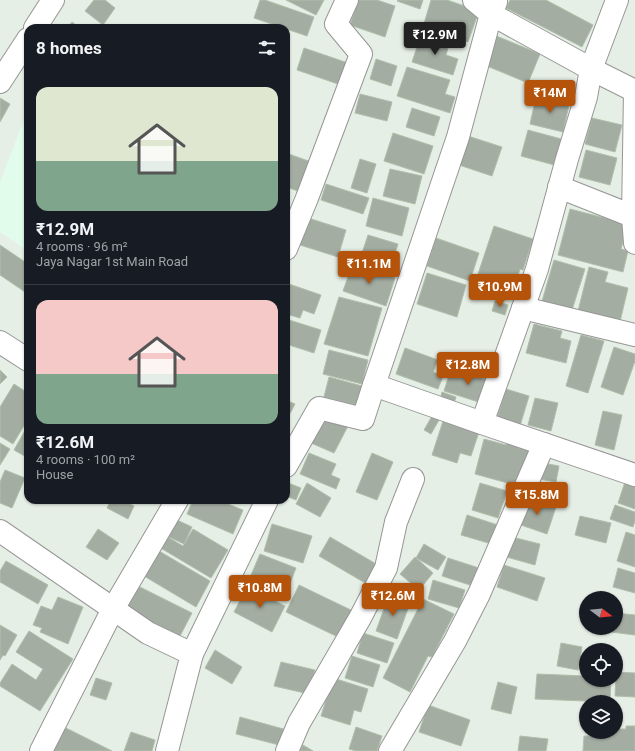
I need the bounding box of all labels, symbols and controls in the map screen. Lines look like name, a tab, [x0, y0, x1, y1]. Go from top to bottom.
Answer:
pin: ₹12.9M	[402, 22, 468, 56]
text: ₹12.9M	[413, 27, 457, 42]
icon: filters	[256, 37, 278, 59]
text: 8 homes	[36, 38, 102, 58]
pin: ₹14M	[526, 80, 574, 114]
text: ₹14M	[533, 85, 567, 100]
icon: home	[121, 113, 193, 185]
text: ₹12.9M	[36, 219, 94, 239]
text: 4 rooms · 96 m²	[36, 239, 128, 254]
pin: ₹11.1M	[336, 251, 402, 285]
text: Jaya Nagar 1st Main Road	[36, 254, 188, 269]
text: ₹11.1M	[347, 256, 391, 271]
pin: ₹10.9M	[467, 274, 533, 308]
text: ₹10.9M	[478, 279, 522, 294]
icon: home	[121, 326, 193, 398]
pin: ₹12.8M	[435, 352, 501, 386]
text: ₹12.8M	[446, 357, 490, 372]
text: ₹12.6M	[36, 432, 94, 452]
text: 4 rooms · 100 m²	[36, 452, 135, 467]
text: House	[36, 467, 73, 482]
pin: ₹15.8M	[504, 482, 570, 516]
text: ₹15.8M	[515, 487, 559, 502]
pin: ₹10.8M	[227, 575, 293, 609]
text: ₹10.8M	[238, 580, 282, 595]
pin: ₹12.6M	[360, 583, 426, 617]
text: ₹12.6M	[371, 588, 415, 603]
north arrow	[579, 591, 623, 635]
map controls	[579, 591, 623, 739]
button: locate	[579, 643, 623, 687]
button: layers	[579, 695, 623, 739]

